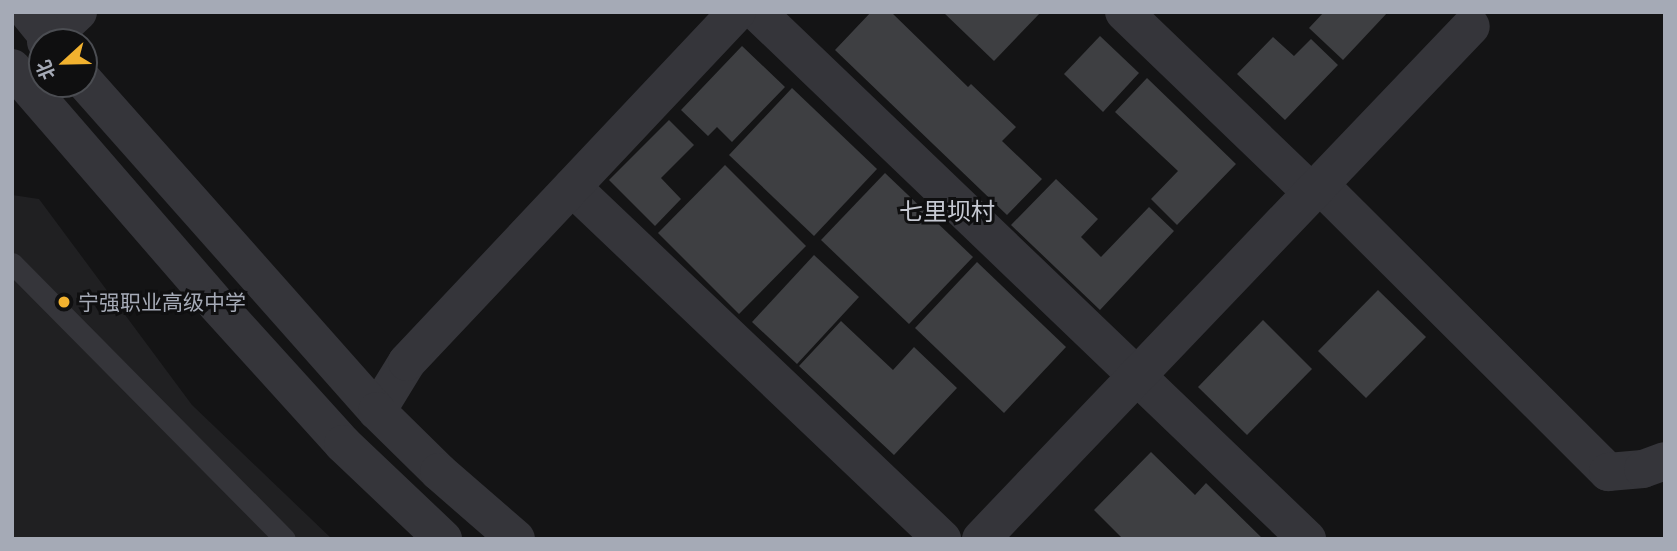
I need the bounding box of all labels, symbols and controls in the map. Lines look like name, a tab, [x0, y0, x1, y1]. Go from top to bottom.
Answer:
north arrow	[28, 28, 98, 98]
text: 北	[31, 57, 59, 83]
district label: 七里坝村	[899, 197, 995, 225]
place label: 宁强职业高级中学	[78, 289, 246, 315]
marker: 宁强职业高级中学	[56, 294, 72, 310]

